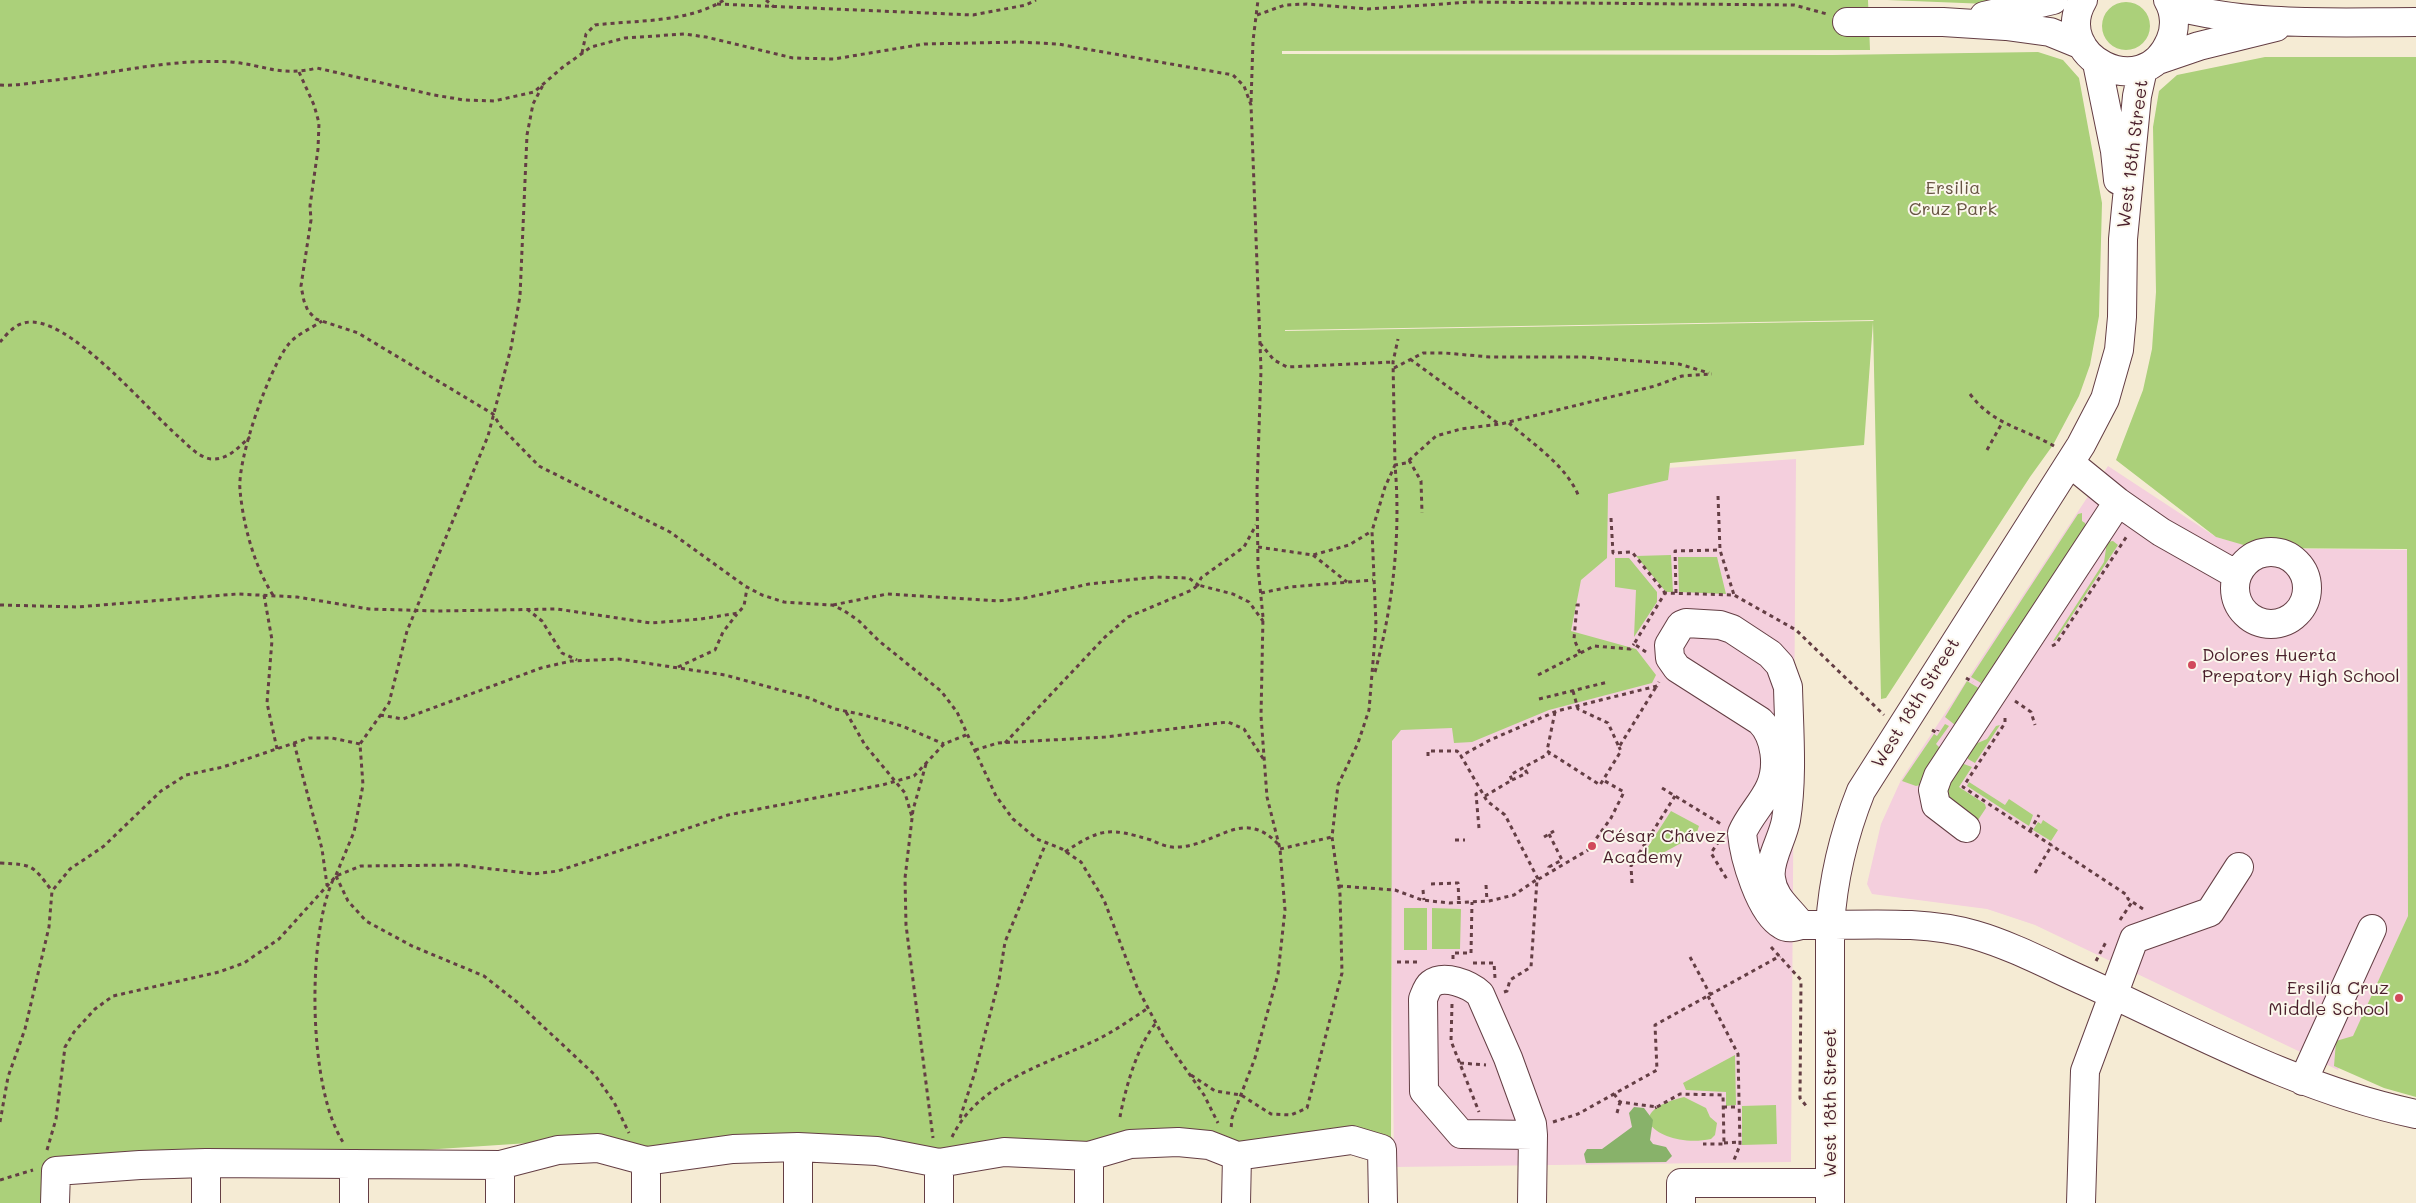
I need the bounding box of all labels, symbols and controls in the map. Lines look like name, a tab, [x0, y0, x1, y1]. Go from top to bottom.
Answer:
street label: West 18th Street	[2113, 79, 2153, 229]
park label: Ersilia Cruz Park	[1909, 177, 1997, 220]
street label: West 18th Street	[1867, 634, 1965, 772]
place label: Dolores Huerta Prepatory High School	[2202, 644, 2400, 686]
marker: Dolores Huerta Prepatory High School	[2186, 659, 2198, 671]
place label: César Chávez Academy	[1602, 825, 1726, 868]
marker: César Chávez Academy	[1586, 840, 1598, 852]
place label: Ersilia Cruz Middle School	[2268, 977, 2389, 1020]
marker: Ersilia Cruz Middle School	[2393, 992, 2405, 1004]
street label: West 18th Street	[1819, 1028, 1841, 1178]

